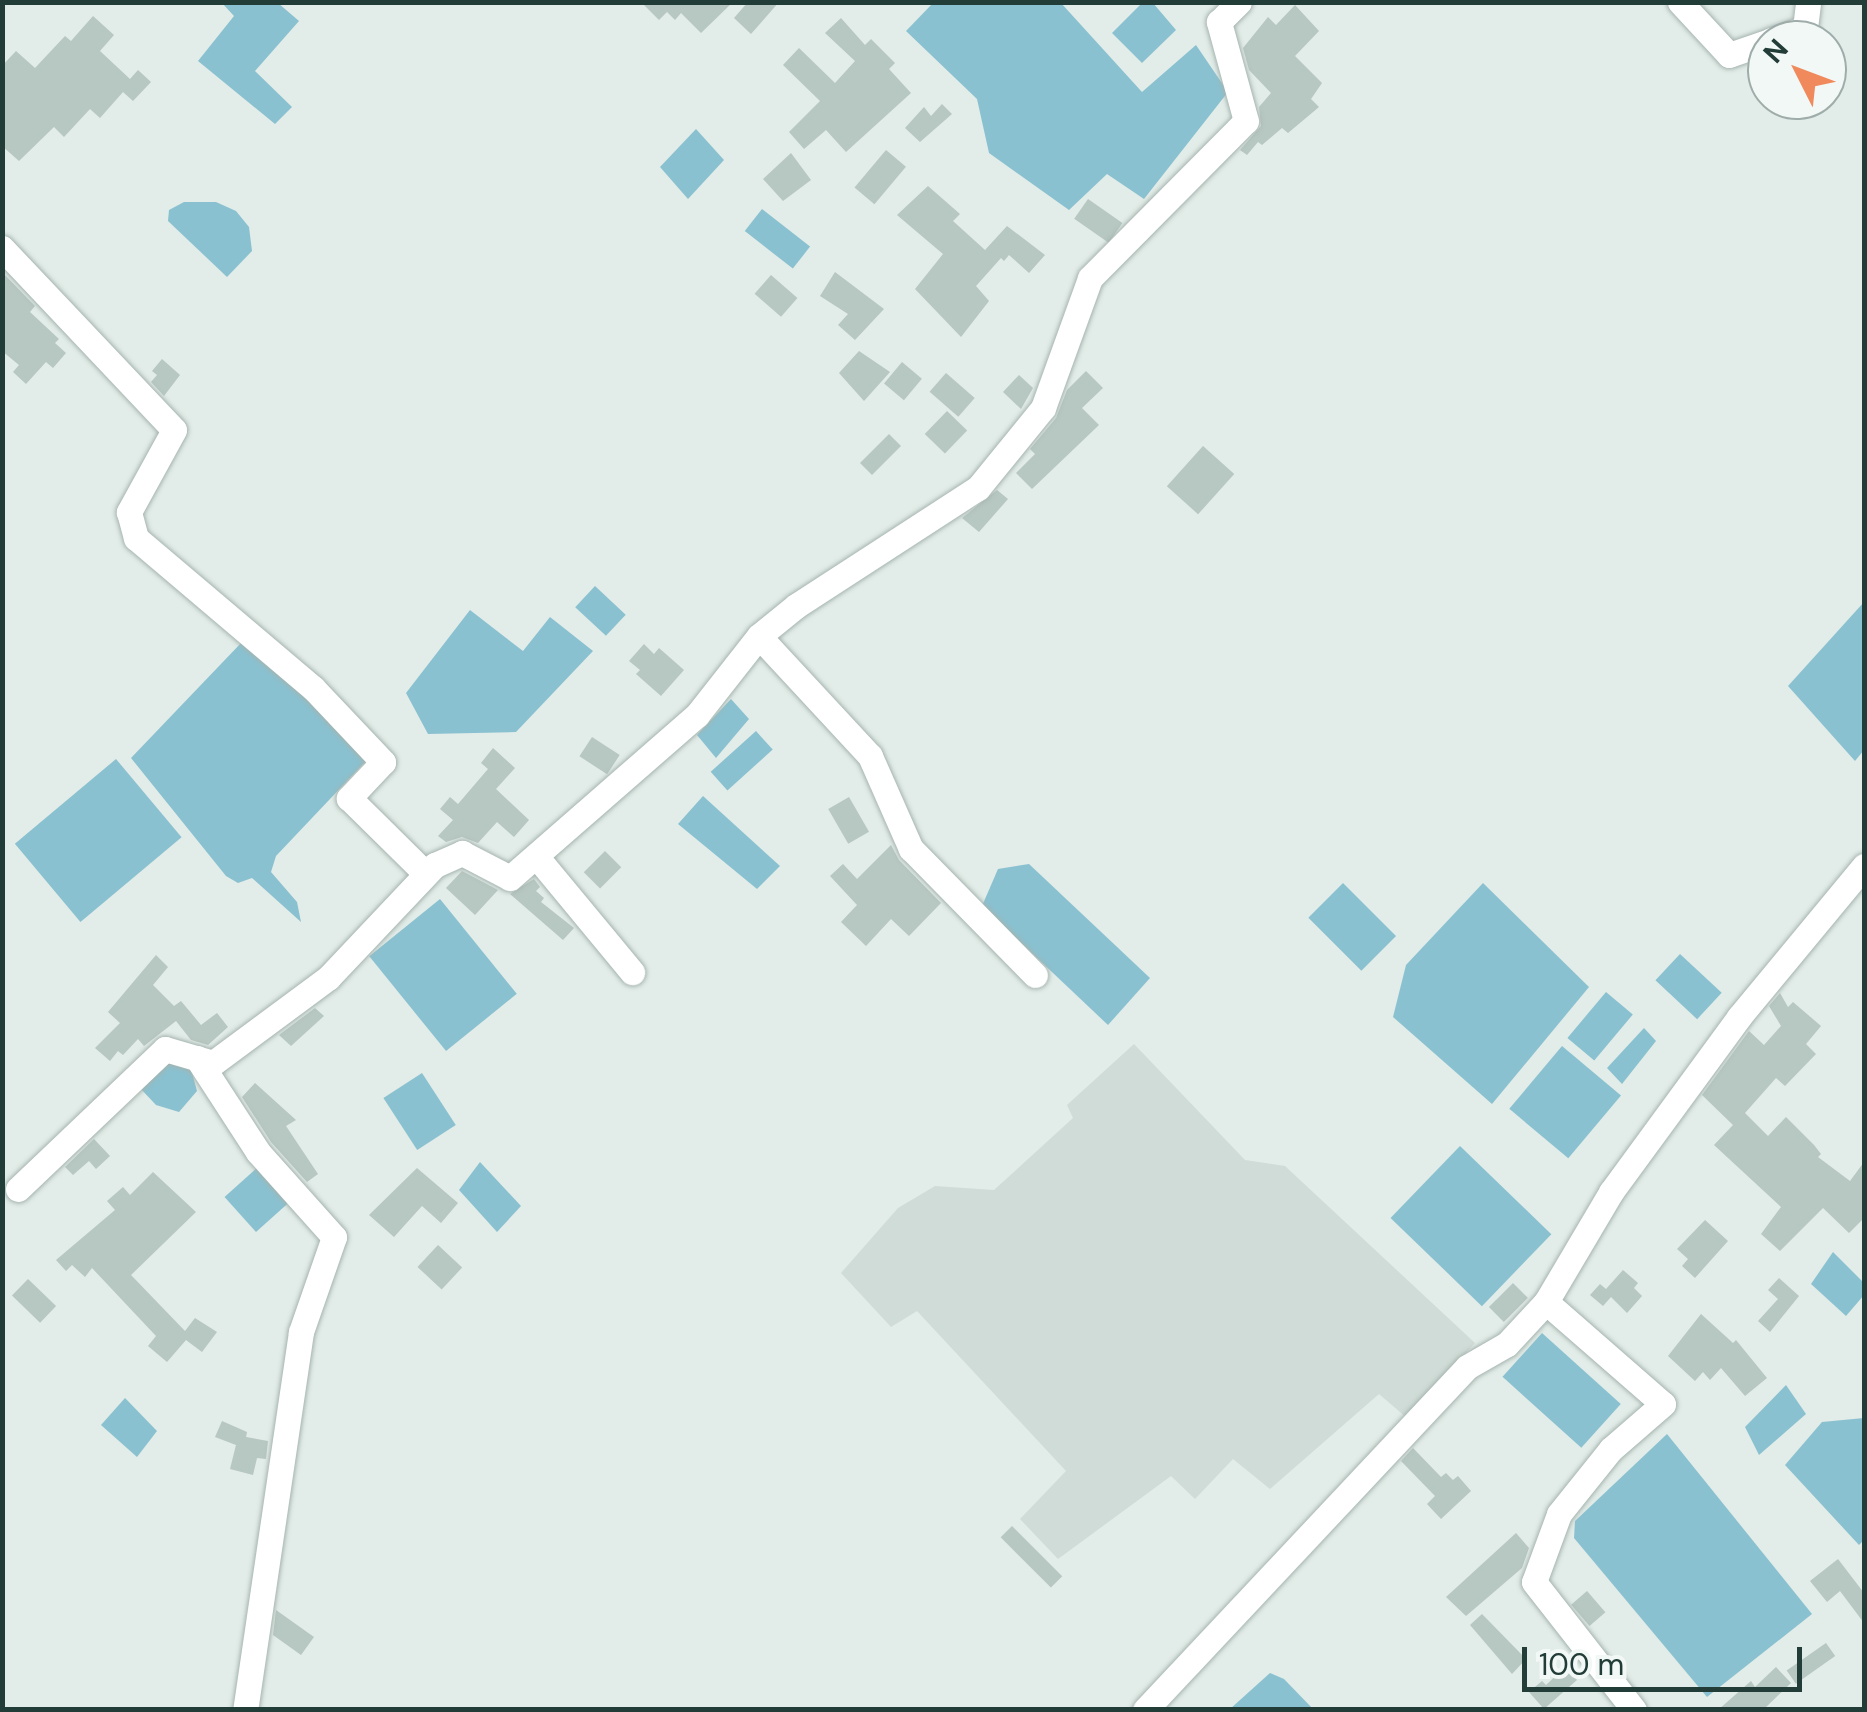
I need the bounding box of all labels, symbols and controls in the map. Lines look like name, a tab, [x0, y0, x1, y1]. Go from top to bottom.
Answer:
north arrow	[1747, 20, 1847, 120]
text: N	[1755, 31, 1796, 71]
scale bar	[1527, 1627, 1807, 1689]
text: 100 m	[1539, 1645, 1624, 1684]

